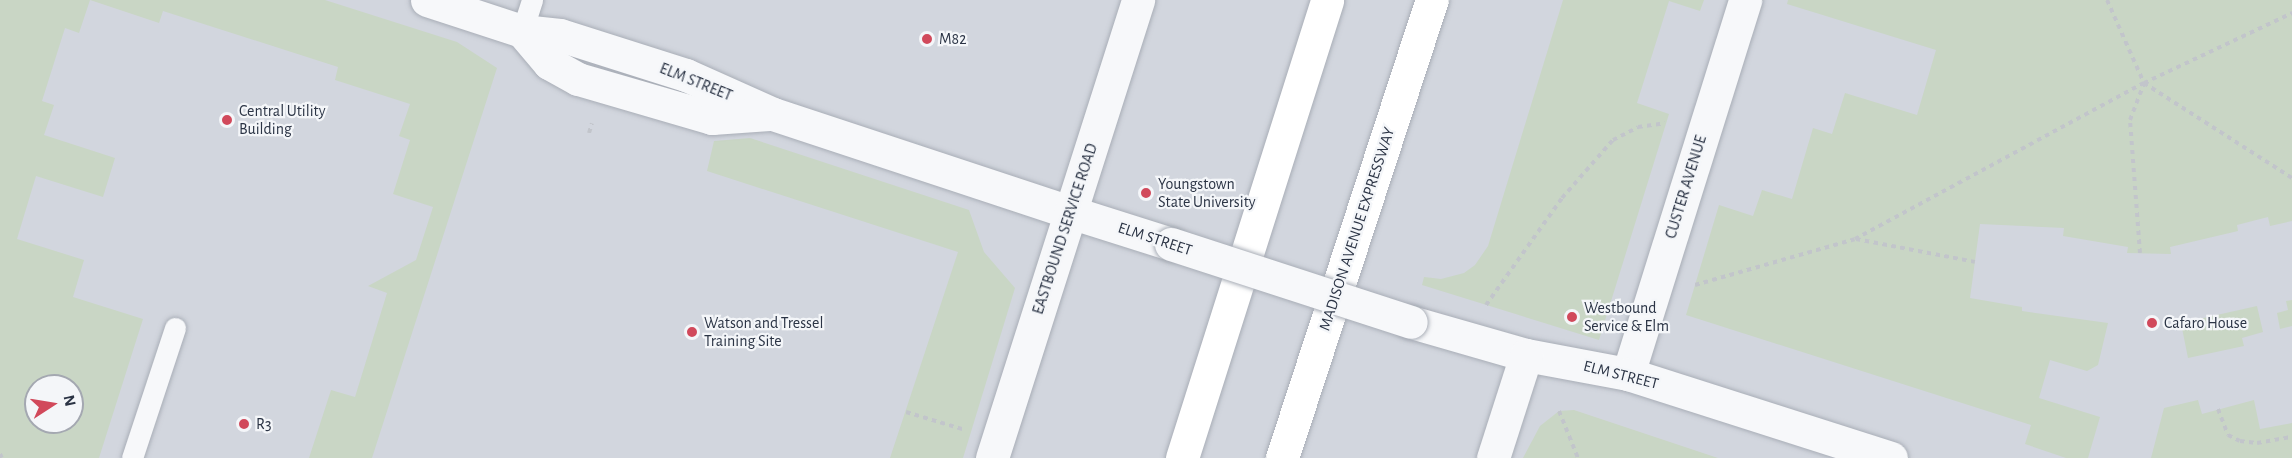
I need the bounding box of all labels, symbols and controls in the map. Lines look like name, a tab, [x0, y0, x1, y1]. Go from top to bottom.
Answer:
place label: M82	[939, 29, 966, 49]
marker: M82	[920, 32, 934, 46]
street label: ELM STREET	[657, 59, 735, 105]
place label: Central Utility Building	[239, 101, 325, 139]
marker: Central Utility Building	[220, 113, 234, 127]
street label: MADISON AVENUE EXPRESSWAY	[1315, 125, 1399, 333]
street label: CUSTER AVENUE	[1661, 133, 1711, 241]
street label: EASTBOUND SERVICE ROAD	[1028, 141, 1102, 317]
place label: Youngstown State University	[1158, 174, 1256, 212]
marker: Youngstown State University	[1139, 186, 1153, 200]
street label: ELM STREET	[1115, 218, 1195, 260]
place label: Westbound Service & Elm	[1584, 298, 1669, 336]
marker: Westbound Service & Elm	[1565, 310, 1579, 324]
place label: Watson and Tressel Training Site	[704, 313, 823, 351]
place label: Cafaro House	[2164, 313, 2247, 333]
marker: Cafaro House	[2145, 316, 2159, 330]
marker: Watson and Tressel Training Site	[685, 325, 699, 339]
street label: ELM STREET	[1581, 356, 1661, 394]
north arrow	[24, 374, 84, 434]
text: N	[61, 394, 79, 408]
place label: R3	[256, 414, 271, 434]
marker: R3	[237, 417, 251, 431]

